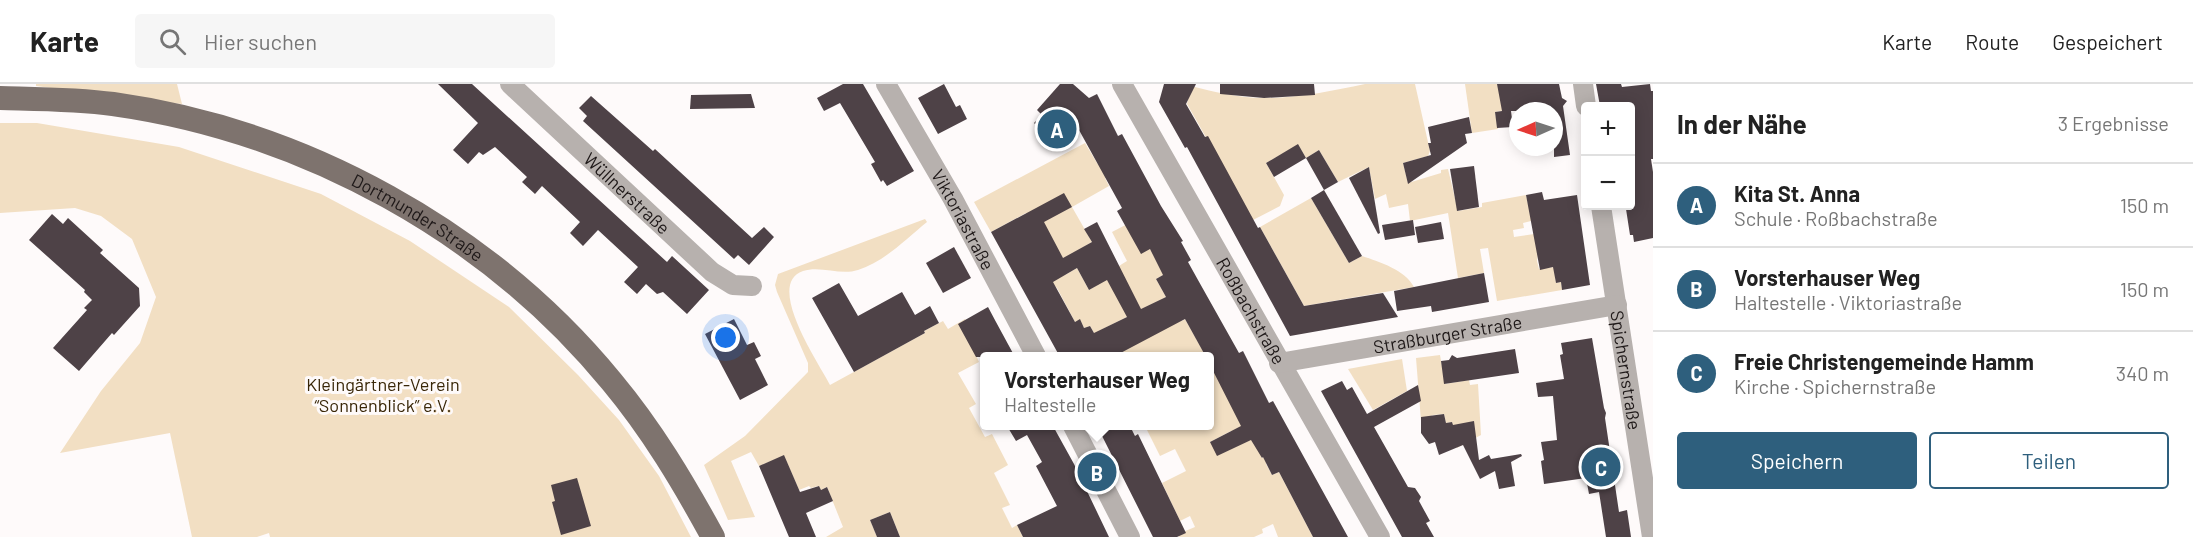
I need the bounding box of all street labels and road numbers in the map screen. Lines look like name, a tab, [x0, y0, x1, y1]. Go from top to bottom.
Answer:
street label: Wüllnerstraße	[579, 148, 675, 239]
street label: Viktoriastraße	[927, 165, 999, 274]
street label: Dortmunder Straße	[348, 169, 488, 266]
street label: Roßbachstraße	[1212, 253, 1290, 368]
street label: Spichernstraße	[1606, 309, 1646, 431]
street label: Straßburger Straße	[1371, 311, 1524, 358]

